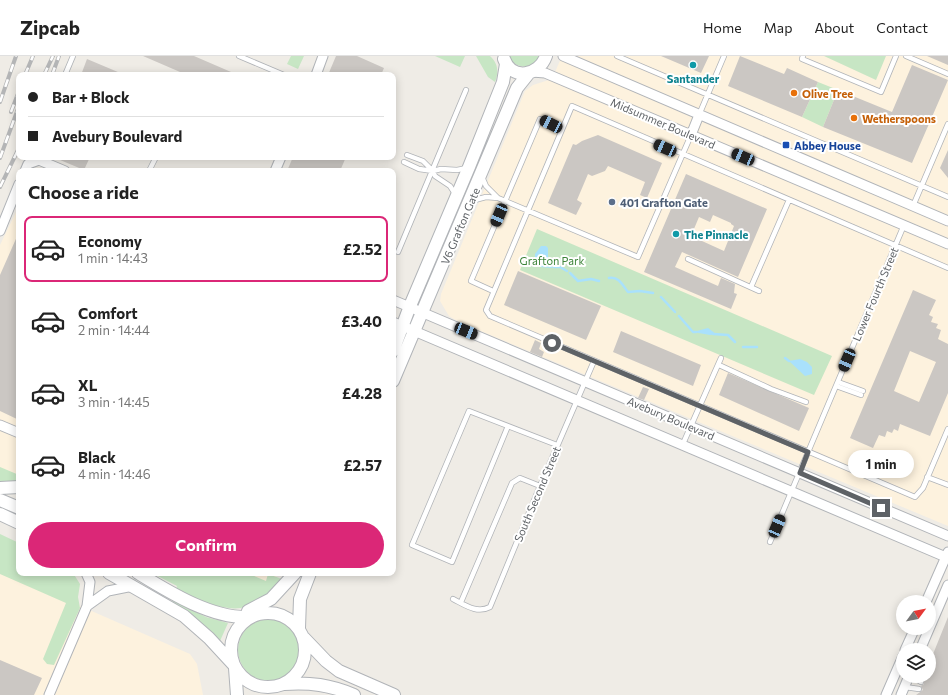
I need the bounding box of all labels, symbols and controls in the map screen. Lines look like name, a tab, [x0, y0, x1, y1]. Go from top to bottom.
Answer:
text: Zipcab	[20, 16, 80, 39]
text: Home	[703, 19, 742, 36]
text: Map	[764, 19, 792, 36]
text: About	[814, 19, 854, 36]
text: Contact	[876, 19, 928, 36]
marker: Santander	[688, 60, 698, 70]
place label: Santander	[667, 72, 720, 85]
place label: Olive Tree	[802, 87, 853, 100]
text: Bar + Block	[52, 88, 130, 106]
marker: Olive Tree	[789, 88, 799, 98]
street label: Midsummer Boulevard	[609, 95, 717, 151]
place label: Wetherspoons	[862, 112, 936, 125]
car	[538, 113, 564, 135]
marker: Wetherspoons	[849, 113, 859, 123]
text: Avebury Boulevard	[52, 127, 182, 145]
car	[652, 138, 678, 158]
place label: Abbey House	[794, 139, 861, 152]
marker: Abbey House	[781, 140, 791, 150]
car	[730, 147, 756, 167]
text: Choose a ride	[28, 181, 139, 203]
street label: V6 Grafton Gate	[438, 186, 482, 266]
place label: 401 Grafton Gate	[620, 196, 708, 209]
marker: 401 Grafton Gate	[607, 197, 617, 207]
car	[489, 202, 509, 228]
place label: The Pinnacle	[684, 228, 748, 241]
marker: The Pinnacle	[671, 229, 681, 239]
icon: car	[30, 231, 66, 267]
text: Economy	[78, 232, 142, 250]
text: £2.52	[343, 240, 382, 258]
street label: Lower Fourth Street	[849, 245, 901, 343]
text: 1 min · 14:43	[78, 250, 148, 266]
park label: Grafton Park	[520, 254, 584, 267]
icon: car	[30, 303, 66, 339]
text: Comfort	[78, 304, 138, 322]
text: £3.40	[341, 312, 382, 330]
car	[453, 321, 479, 341]
text: 2 min · 14:44	[78, 322, 150, 338]
route start	[543, 334, 561, 352]
car	[837, 347, 857, 373]
icon: car	[30, 375, 66, 411]
text: XL	[78, 376, 97, 394]
text: £4.28	[342, 384, 382, 402]
text: 3 min · 14:45	[78, 394, 150, 410]
street label: Avebury Boulevard	[625, 394, 717, 442]
street label: South Second Street	[511, 444, 563, 544]
icon: car	[30, 447, 66, 483]
text: Black	[78, 448, 116, 466]
callout: 1 min	[848, 450, 914, 478]
text: £2.57	[343, 456, 382, 474]
text: 1 min	[866, 456, 896, 472]
text: 4 min · 14:46	[78, 466, 151, 482]
route end	[872, 499, 890, 517]
car	[767, 513, 787, 539]
button: Confirm	[28, 522, 384, 568]
north arrow	[896, 595, 936, 635]
map controls	[896, 595, 936, 683]
button: layers	[896, 643, 936, 683]

